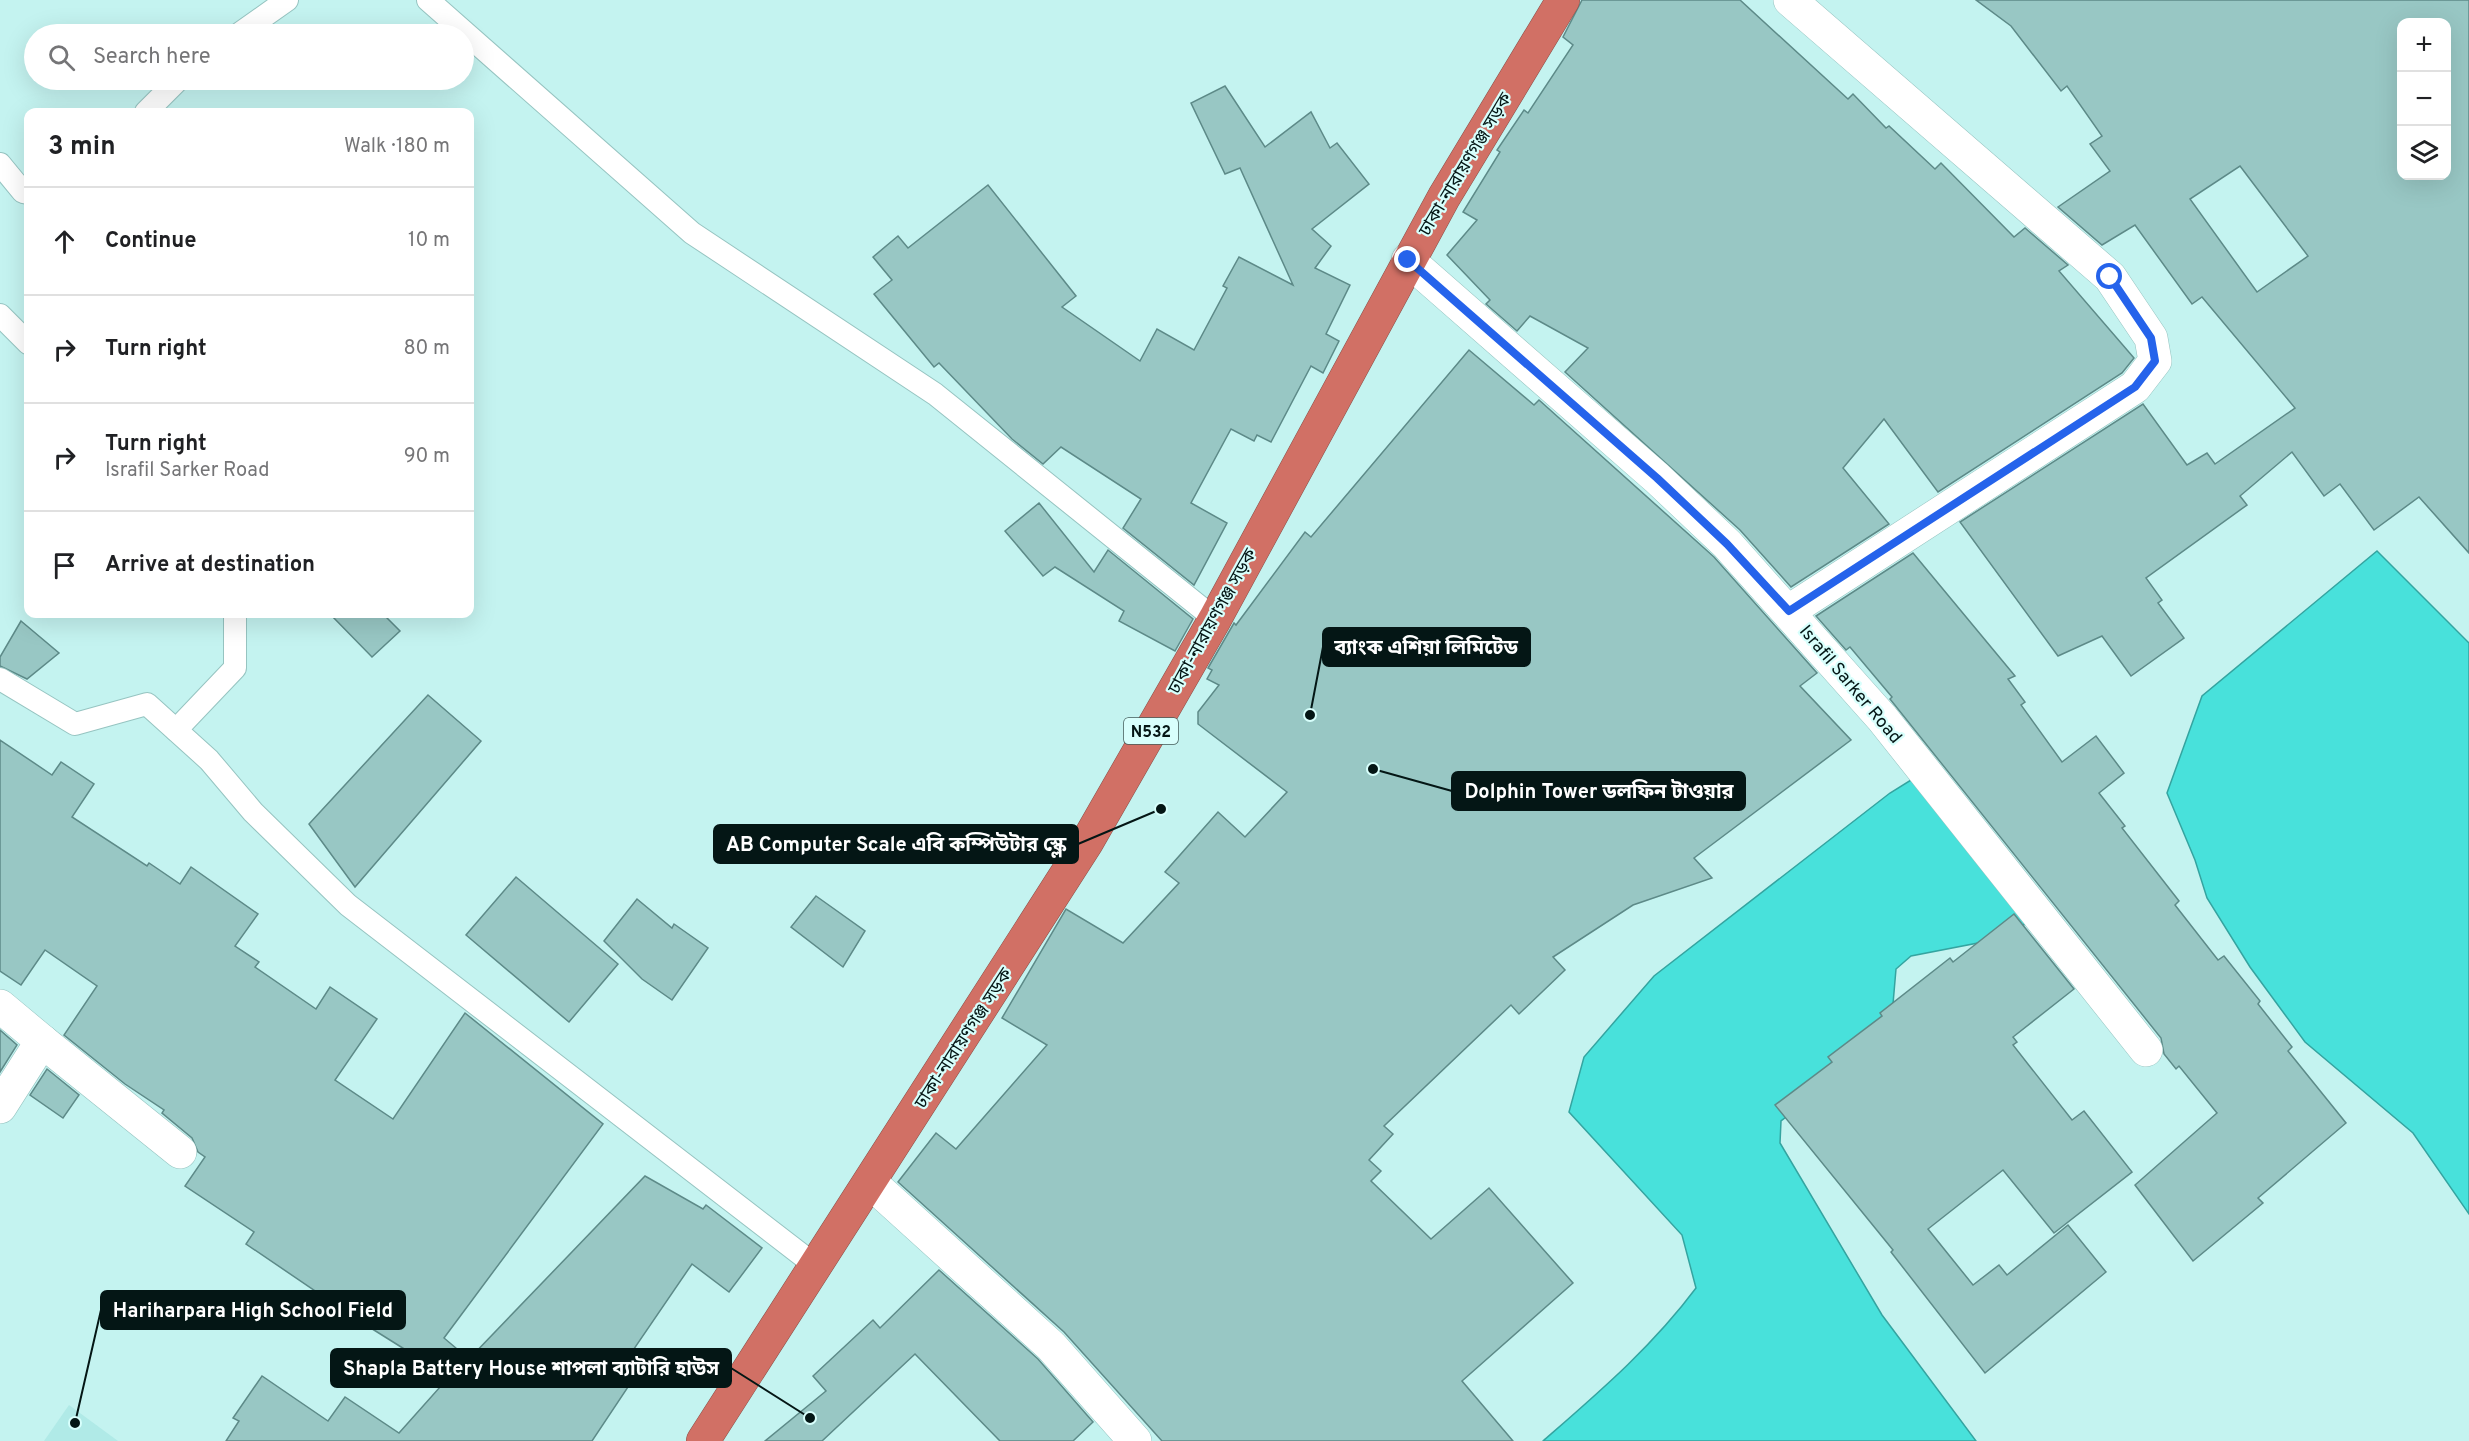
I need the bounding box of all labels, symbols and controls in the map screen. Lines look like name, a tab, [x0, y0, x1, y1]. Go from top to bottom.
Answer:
map controls	[2397, 18, 2451, 180]
button: +	[2397, 18, 2451, 72]
search box	[24, 24, 474, 90]
icon: search	[45, 41, 78, 74]
text: Search here	[93, 44, 211, 71]
button: −	[2397, 72, 2451, 126]
street label: ঢাকা-নারায়ণগঞ্জ সড়ক	[1414, 89, 1518, 241]
button: layers	[2397, 126, 2451, 180]
text: 3 min	[48, 131, 116, 164]
text: Walk · 180 m	[344, 134, 450, 160]
icon: ahead	[48, 225, 81, 258]
text: Continue	[105, 228, 196, 255]
text: 10 m	[408, 228, 450, 254]
route end	[1394, 246, 1420, 272]
route start	[2096, 263, 2122, 289]
icon: right	[48, 333, 81, 366]
text: Turn right	[105, 336, 207, 363]
text: 80 m	[404, 336, 450, 362]
text: Turn right	[105, 431, 207, 458]
icon: right	[48, 441, 81, 474]
text: 90 m	[404, 444, 450, 470]
text: Israfil Sarker Road	[105, 458, 269, 484]
street label: ঢাকা-নারায়ণগঞ্জ সড়ক	[1163, 545, 1263, 699]
icon: arrive	[48, 549, 81, 582]
text: Arrive at destination	[105, 552, 315, 579]
street label: Israfil Sarker Road	[1793, 621, 1906, 749]
callout: ব্যাংক এশিয়া লিমিটেড	[1323, 628, 1530, 666]
text: ব্যাংক এশিয়া লিমিটেড	[1333, 635, 1518, 662]
road number: N532	[1124, 718, 1178, 744]
callout: Dolphin Tower ডলফিন টাওয়ার	[1452, 772, 1745, 810]
text: Dolphin Tower ডলফিন টাওয়ার	[1464, 779, 1735, 806]
callout: AB Computer Scale এবি কম্পিউটার স্কেল	[714, 825, 1078, 863]
text: AB Computer Scale এবি কম্পিউটার স্কেল	[726, 832, 1067, 859]
street label: ঢাকা-নারায়ণগঞ্জ সড়ক	[910, 964, 1019, 1114]
callout: Hariharpara High School Field	[101, 1291, 405, 1329]
text: Hariharpara High School Field	[113, 1299, 393, 1325]
callout: Shapla Battery House শাপলা ব্যাটারি হাউস	[331, 1349, 731, 1387]
text: Shapla Battery House শাপলা ব্যাটারি হাউস	[343, 1356, 720, 1383]

